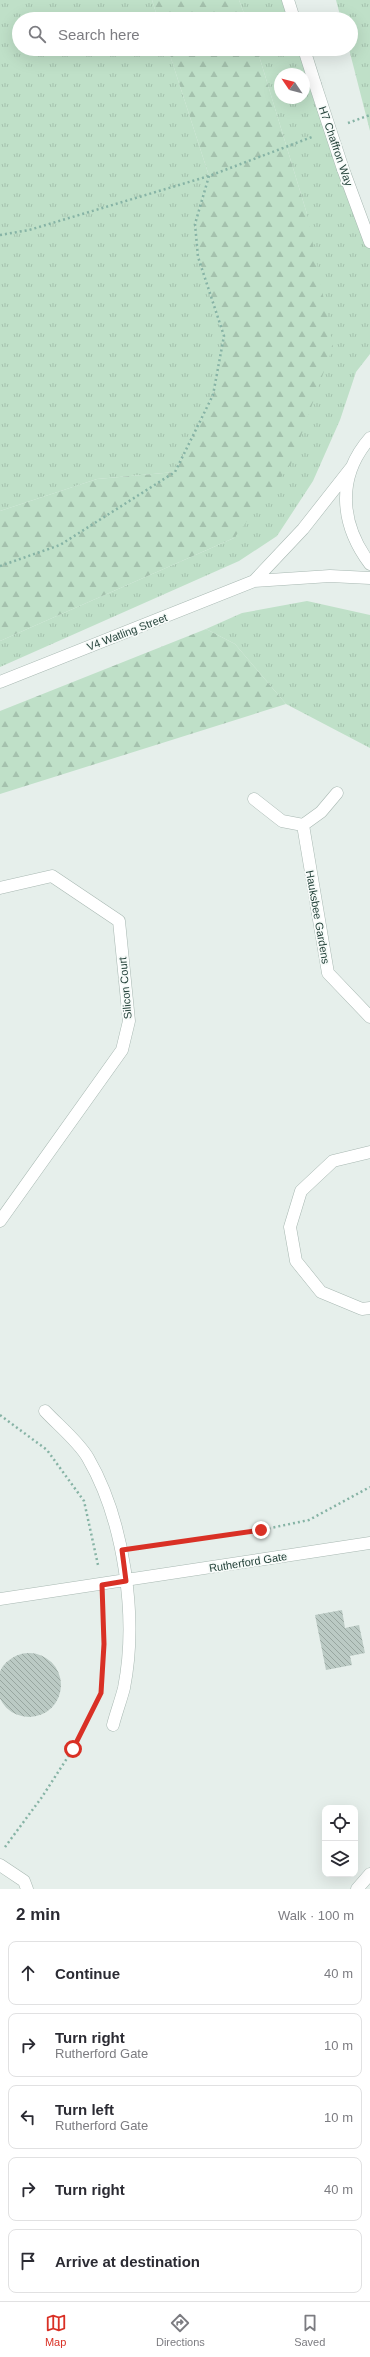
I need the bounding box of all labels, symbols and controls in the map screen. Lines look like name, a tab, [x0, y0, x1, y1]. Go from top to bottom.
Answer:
search box	[12, 12, 358, 56]
icon: search	[26, 23, 48, 45]
text: Search here	[58, 26, 140, 43]
north arrow	[274, 68, 310, 104]
street label: H7 Chaffron Way	[317, 104, 355, 188]
street label: V4 Watling Street	[85, 611, 169, 653]
street label: Hauksbee Gardens	[304, 869, 332, 965]
street label: Silicon Court	[116, 956, 134, 1020]
route end	[252, 1521, 270, 1539]
street label: Rutherford Gate	[208, 1550, 288, 1574]
route start	[64, 1740, 82, 1758]
map controls	[322, 1805, 358, 1877]
button: locate	[322, 1805, 358, 1841]
button: layers	[322, 1841, 358, 1877]
text: 2 min	[16, 1905, 60, 1924]
text: Walk · 100 m	[278, 1908, 354, 1923]
icon: ahead	[17, 1962, 39, 1984]
text: Continue	[55, 1965, 120, 1982]
text: 40 m	[324, 1966, 353, 1981]
text: Turn right	[55, 2029, 125, 2046]
icon: right	[17, 2034, 39, 2056]
text: 10 m	[324, 2038, 353, 2053]
text: Rutherford Gate	[55, 2046, 148, 2061]
text: Turn left	[55, 2101, 114, 2118]
icon: left	[17, 2106, 39, 2128]
text: 10 m	[324, 2110, 353, 2125]
text: Rutherford Gate	[55, 2118, 148, 2133]
icon: right	[17, 2178, 39, 2200]
text: Turn right	[55, 2181, 125, 2198]
text: 40 m	[324, 2182, 353, 2197]
icon: arrive	[17, 2250, 39, 2272]
text: Arrive at destination	[55, 2253, 200, 2270]
tab: Map	[45, 2312, 67, 2348]
tab: Directions	[156, 2312, 205, 2348]
tab: Saved	[294, 2312, 325, 2348]

